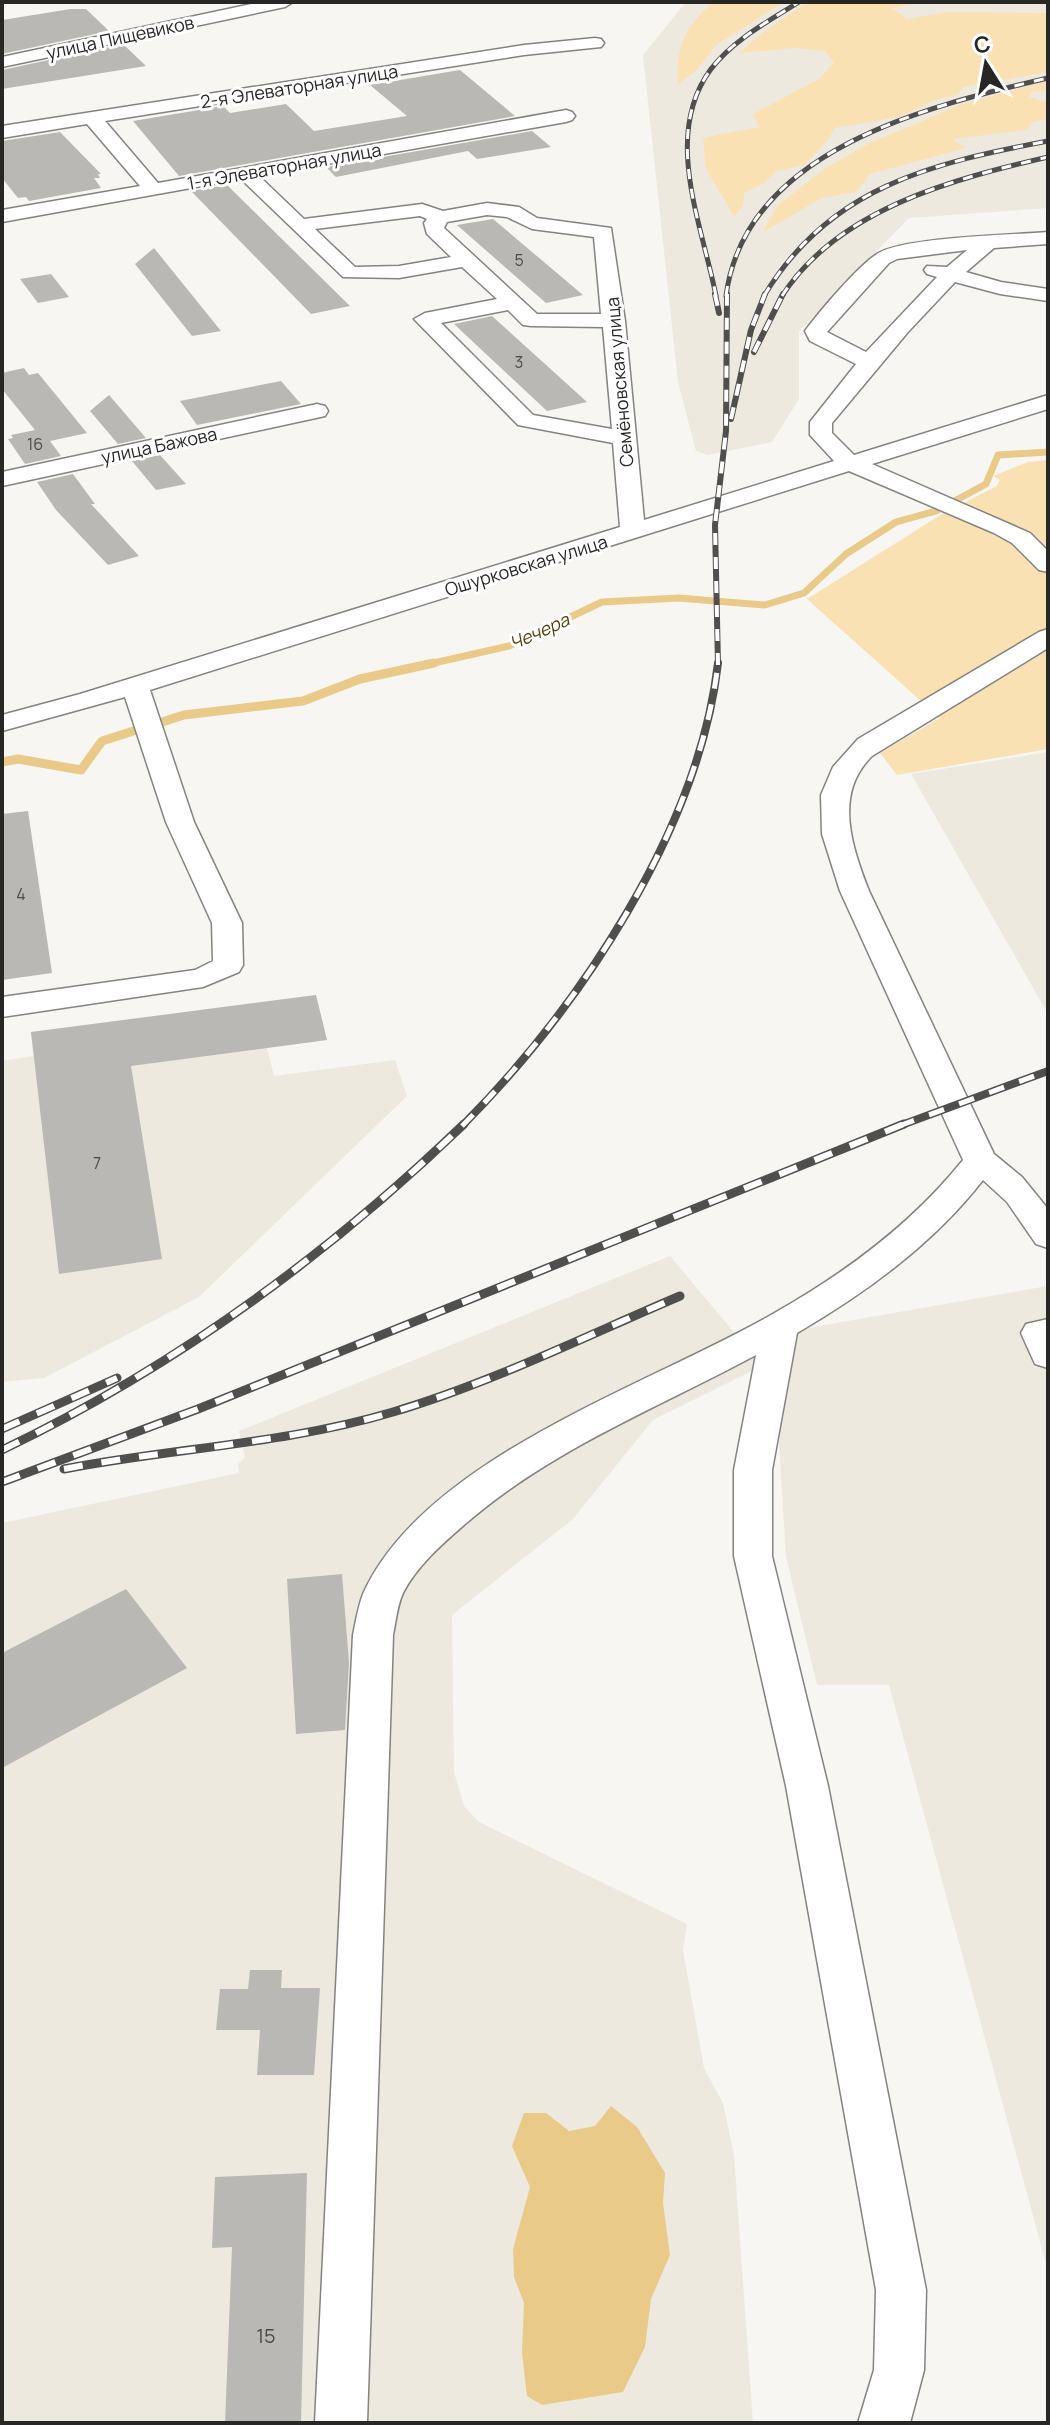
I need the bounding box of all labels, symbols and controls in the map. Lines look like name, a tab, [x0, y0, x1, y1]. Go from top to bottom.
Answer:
street label: улица Пищевиков	[44, 10, 196, 64]
north arrow	[946, 24, 1026, 104]
text: С	[971, 28, 993, 61]
street label: 2-я Элеваторная улица	[198, 59, 400, 113]
street label: 1-я Элеваторная улица	[185, 137, 383, 195]
house number: 5	[514, 249, 524, 271]
street label: Семёновская улица	[600, 296, 638, 468]
house number: 3	[515, 351, 523, 373]
street label: улица Бажова	[99, 421, 219, 469]
house number: 16	[27, 433, 43, 455]
street label: Ошурковская улица	[442, 529, 610, 601]
water label: Чечера	[505, 607, 574, 655]
house number: 4	[16, 883, 26, 905]
house number: 7	[93, 1152, 101, 1174]
house number: 15	[256, 2322, 276, 2349]

